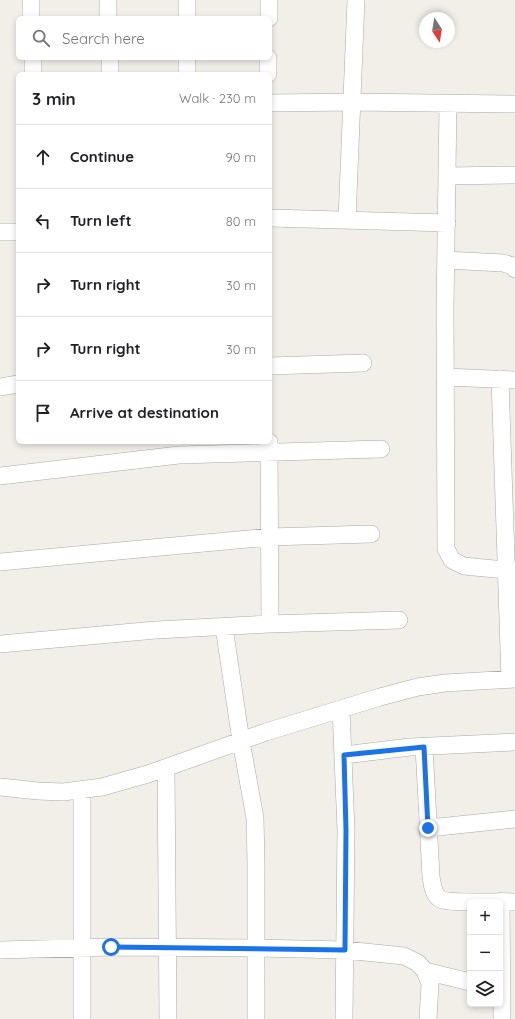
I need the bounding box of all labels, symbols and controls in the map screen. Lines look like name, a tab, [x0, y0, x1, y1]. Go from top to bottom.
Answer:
north arrow	[419, 12, 455, 48]
search box	[16, 16, 272, 60]
icon: search	[30, 27, 52, 49]
text: Search here	[62, 29, 145, 48]
text: 3 min	[32, 88, 76, 109]
text: Walk · 230 m	[179, 90, 256, 106]
icon: ahead	[32, 146, 54, 168]
text: Continue	[70, 147, 134, 166]
text: 90 m	[226, 149, 256, 165]
icon: left	[32, 210, 54, 232]
text: Turn left	[70, 211, 132, 230]
text: 80 m	[226, 213, 256, 229]
icon: right	[32, 274, 54, 296]
text: Turn right	[70, 275, 141, 294]
text: 30 m	[226, 277, 256, 293]
icon: right	[32, 338, 54, 360]
text: Turn right	[70, 339, 141, 358]
text: 30 m	[226, 341, 256, 357]
icon: arrive	[32, 402, 54, 424]
text: Arrive at destination	[70, 403, 219, 422]
route end	[419, 819, 437, 837]
map controls	[467, 899, 503, 1007]
button: +	[467, 899, 503, 935]
button: −	[467, 935, 503, 971]
route start	[102, 938, 120, 956]
button: layers	[467, 971, 503, 1007]

